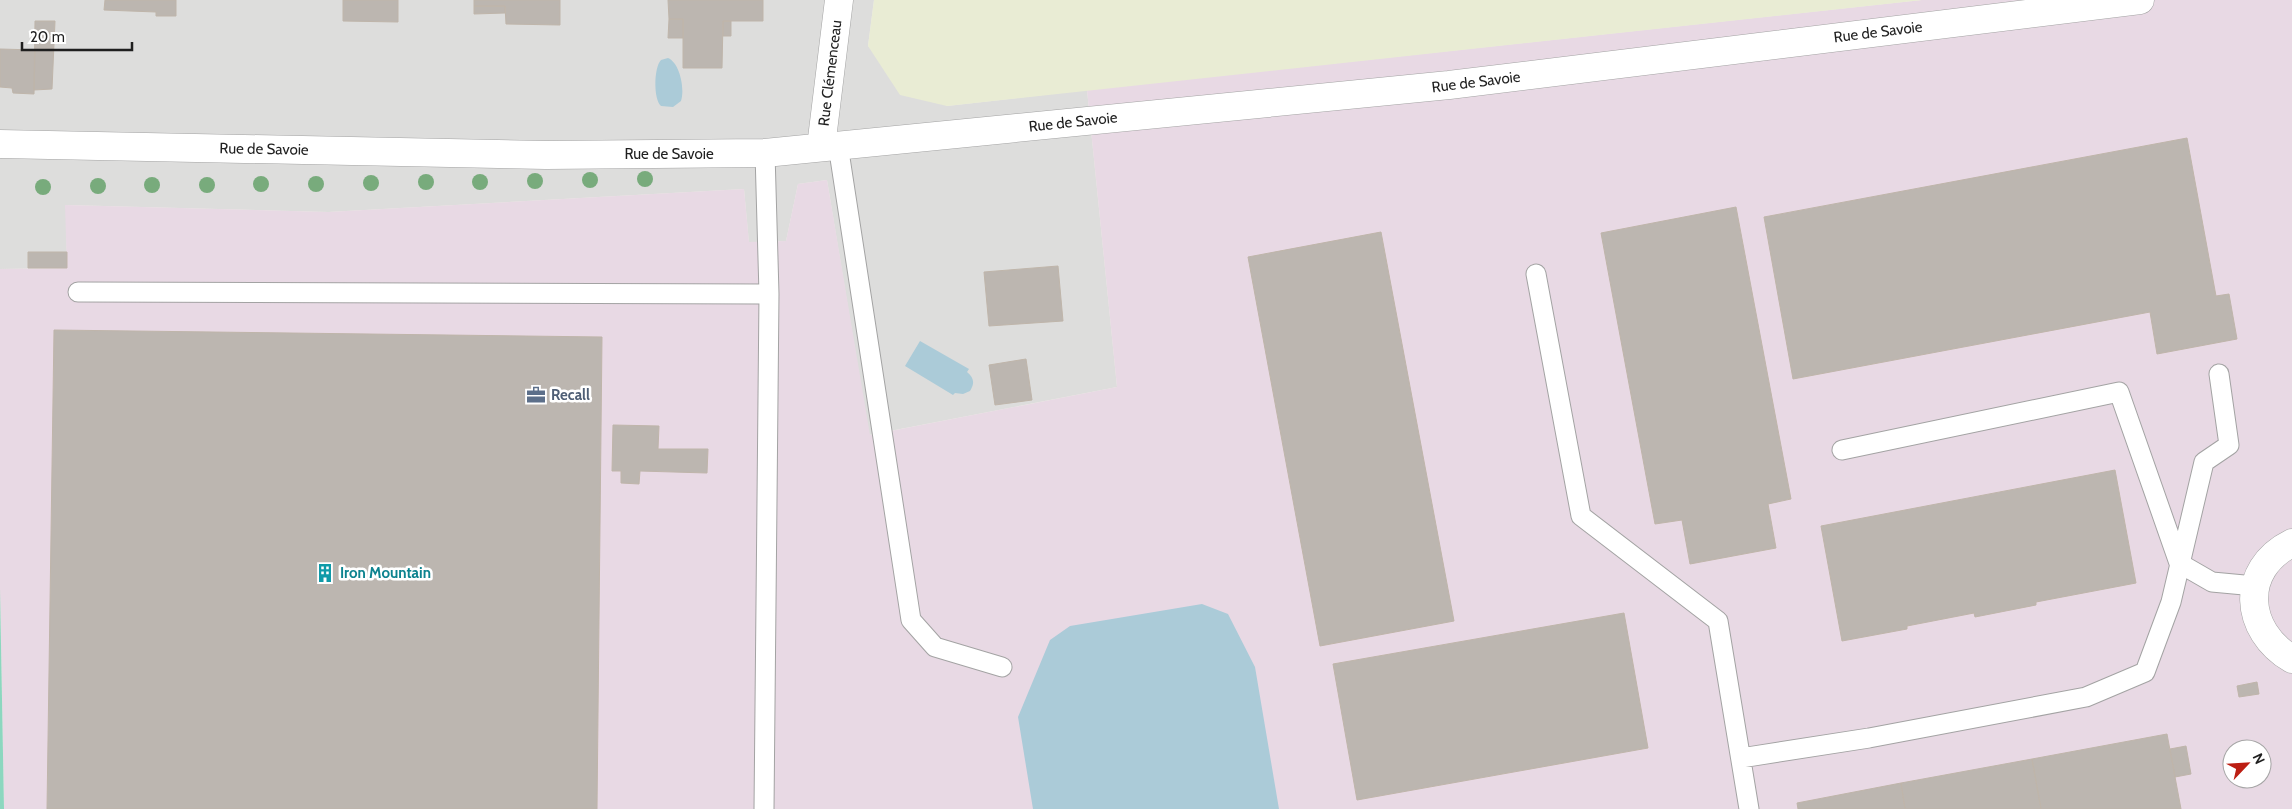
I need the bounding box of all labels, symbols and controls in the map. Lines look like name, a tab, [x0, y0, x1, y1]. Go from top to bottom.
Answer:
street label: Rue de Savoie	[1833, 18, 1924, 46]
street label: Rue Clémenceau	[815, 19, 845, 127]
scale bar	[22, 20, 132, 52]
text: 20 m	[30, 28, 65, 46]
street label: Rue de Savoie	[1431, 68, 1522, 96]
street label: Rue de Savoie	[1028, 108, 1119, 136]
street label: Rue de Savoie	[219, 139, 309, 159]
street label: Rue de Savoie	[624, 145, 714, 163]
office icon: Recall	[525, 384, 547, 406]
place label: Recall	[551, 386, 590, 404]
building icon: Iron Mountain	[314, 562, 336, 584]
place label: Iron Mountain	[340, 564, 431, 582]
north arrow	[2222, 739, 2272, 789]
text: N	[2249, 750, 2269, 767]

